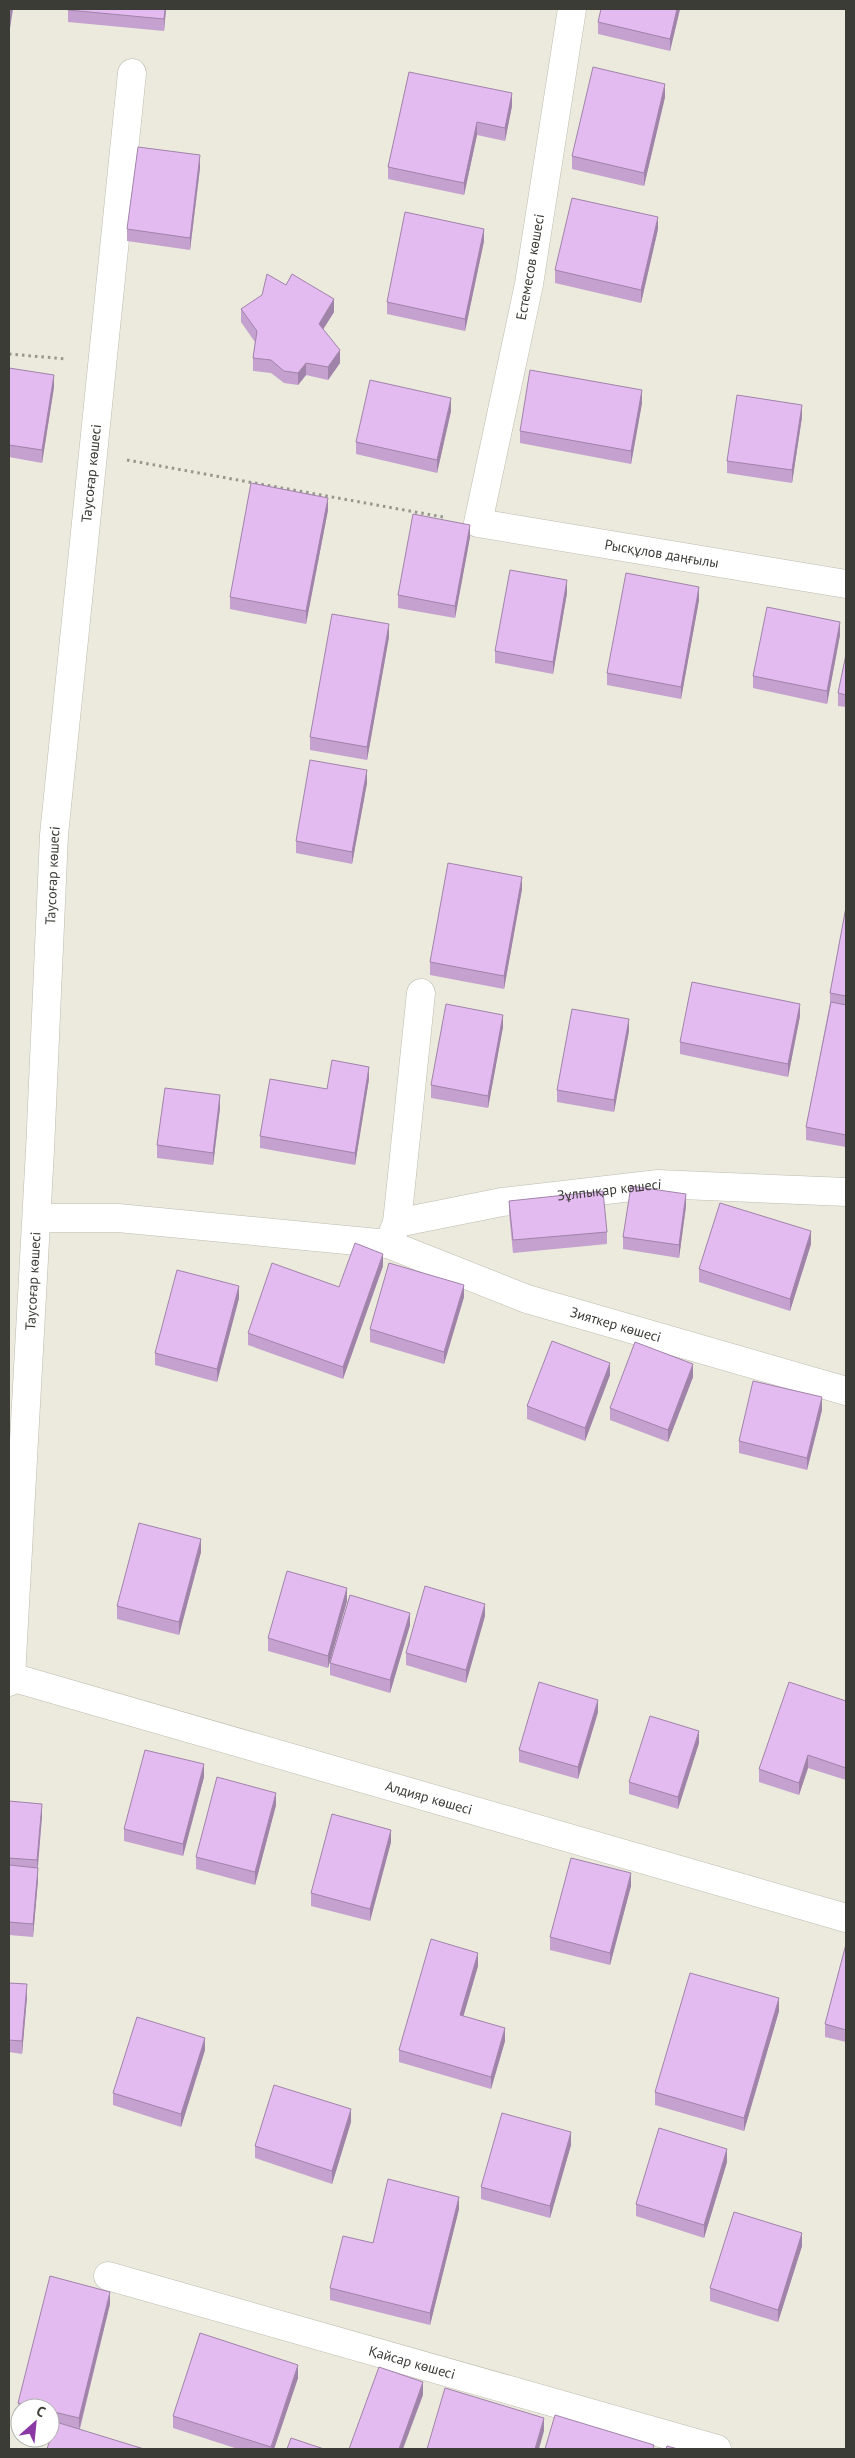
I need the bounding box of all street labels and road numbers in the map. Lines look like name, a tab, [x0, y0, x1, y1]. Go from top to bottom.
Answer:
street label: Естемесов көшесі	[512, 212, 548, 322]
street label: Тауcоғар көшесі	[77, 423, 105, 523]
street label: Рысқұлов даңғылы	[603, 535, 720, 572]
street label: Тауcоғар көшесі	[41, 825, 64, 925]
street label: Зұлпықар көшесі	[556, 1175, 662, 1205]
street label: Тауcоғар көшесі	[21, 1231, 44, 1331]
street label: Зияткер көшесі	[568, 1303, 663, 1346]
street label: Алдияр көшесі	[383, 1777, 475, 1819]
street label: Қайсар көшесі	[367, 2341, 457, 2383]

